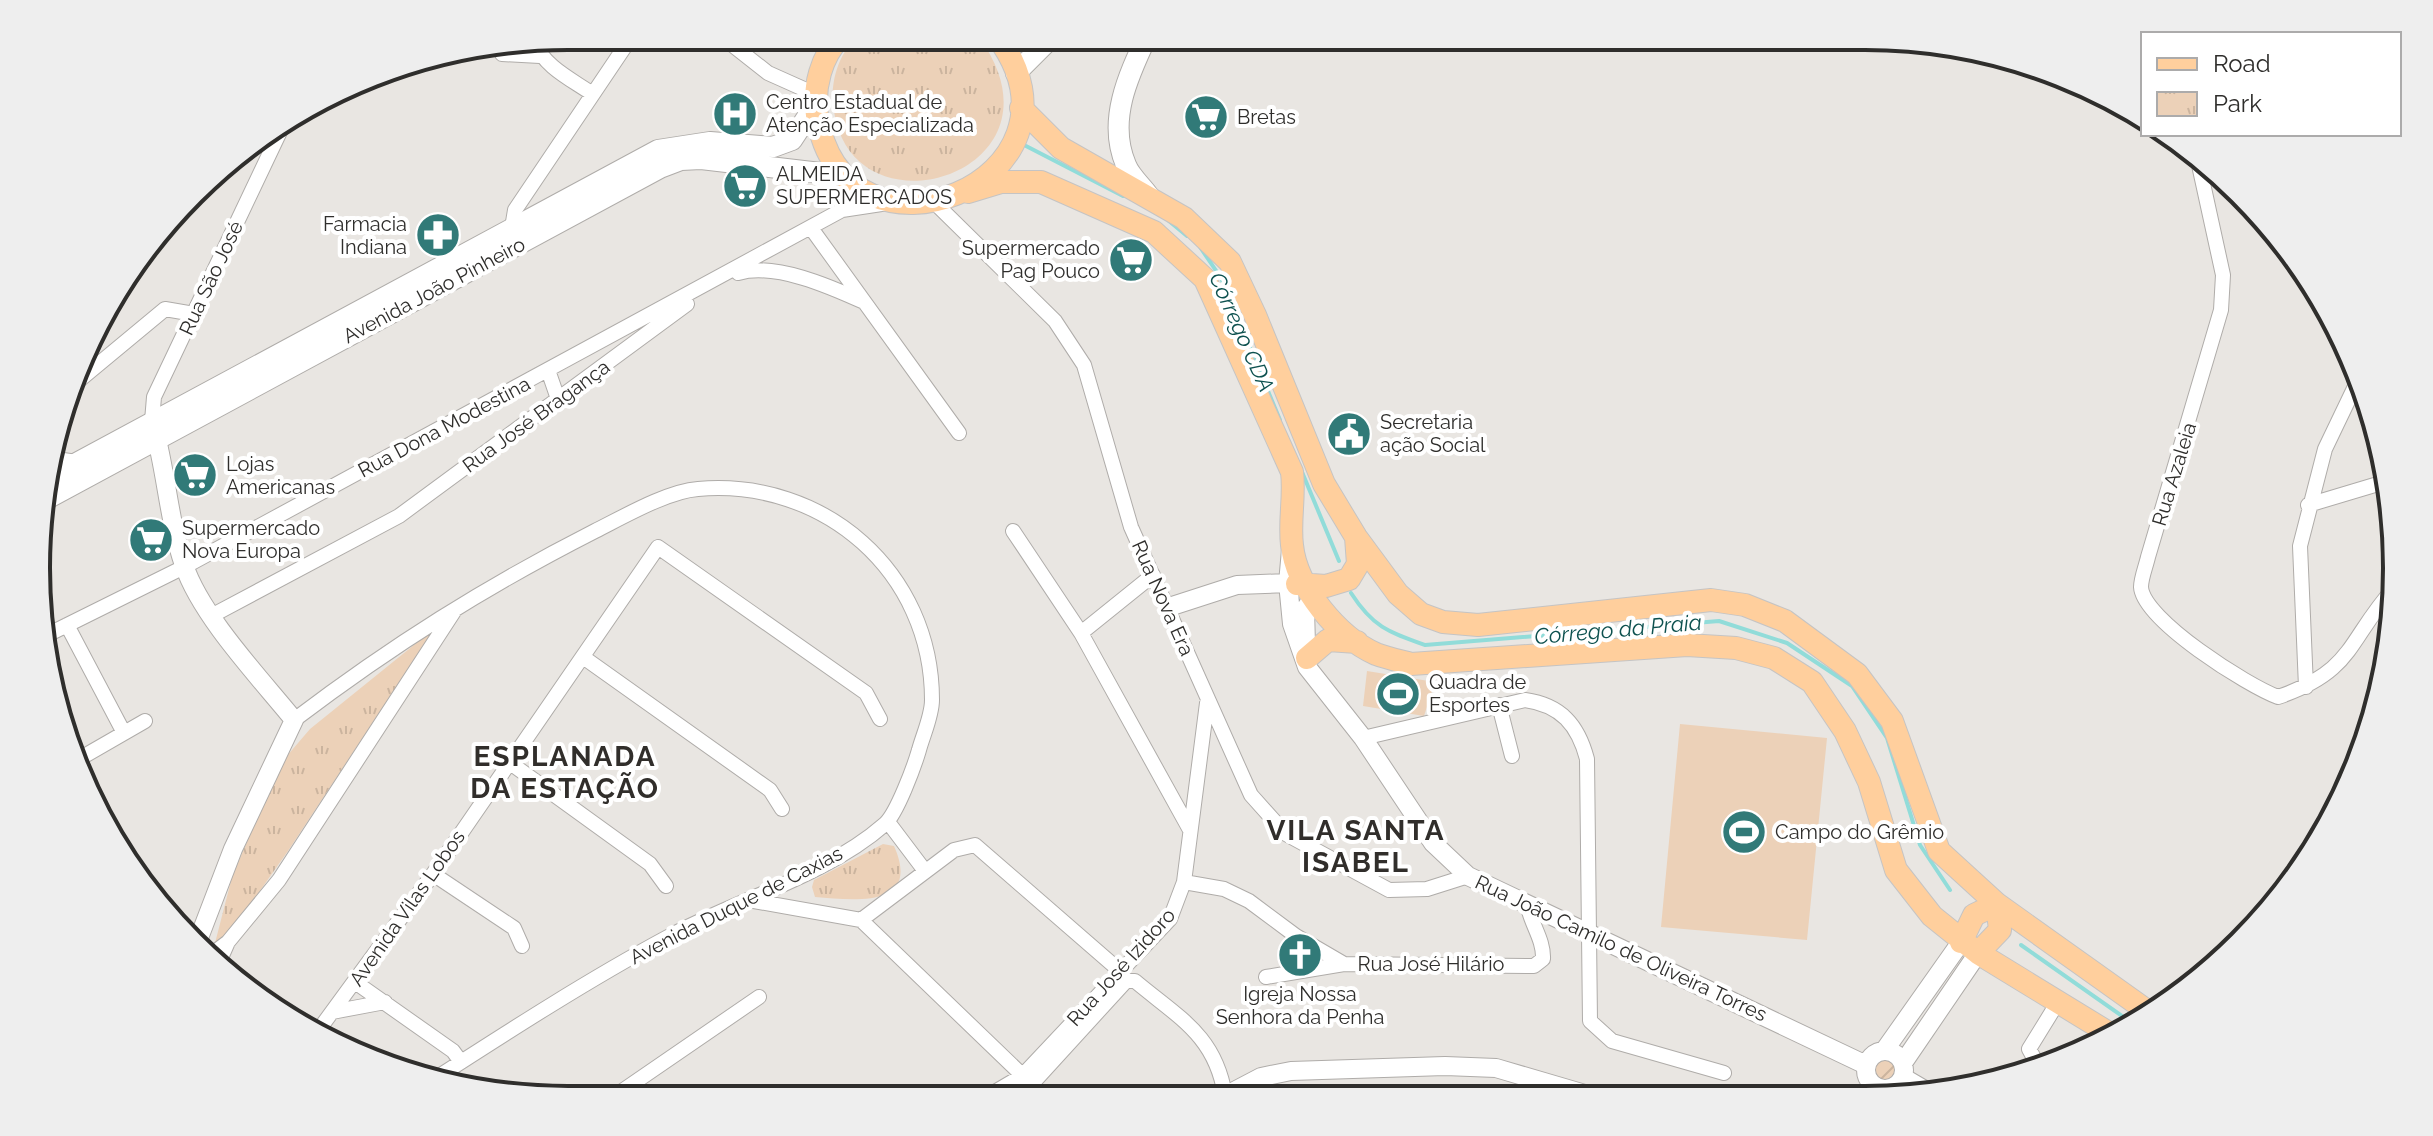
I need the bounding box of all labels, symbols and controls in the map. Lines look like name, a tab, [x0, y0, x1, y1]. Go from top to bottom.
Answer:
legend	[2141, 32, 2401, 136]
text: Road	[2213, 49, 2271, 78]
text: Park	[2213, 89, 2262, 118]
hospital icon: Centro Estadual de Atenção Especializada	[711, 90, 759, 138]
place label: Centro Estadual de Atenção Especializada	[766, 90, 974, 137]
supermarket icon: Bretas	[1182, 93, 1230, 141]
place label: Bretas	[1237, 105, 1296, 129]
supermarket icon: ALMEIDA SUPERMERCADOS	[721, 162, 769, 210]
place label: ALMEIDA SUPERMERCADOS	[776, 162, 952, 209]
pharmacy icon: Farmacia Indiana	[414, 211, 462, 259]
place label: Farmacia Indiana	[323, 212, 407, 259]
street label: Rua São José	[174, 217, 248, 339]
street label: Avenida João Pinheiro	[339, 232, 529, 348]
place label: Supermercado Pag Pouco	[962, 236, 1100, 283]
supermarket icon: Supermercado Pag Pouco	[1107, 236, 1155, 284]
water label: Córrego CDA	[1204, 268, 1280, 396]
street label: Rua José Bragança	[458, 355, 614, 477]
street label: Rua Dona Modestina	[354, 371, 534, 483]
public building icon: Secretaria ação Social	[1325, 410, 1373, 458]
place label: Secretaria ação Social	[1380, 410, 1486, 457]
street label: Rua Azaleia	[2147, 419, 2201, 529]
supermarket icon: Lojas Americanas	[171, 451, 219, 499]
place label: Lojas Americanas	[226, 452, 335, 499]
supermarket icon: Supermercado Nova Europa	[127, 516, 175, 564]
place label: Supermercado Nova Europa	[182, 516, 320, 563]
street label: Rua Nova Era	[1127, 537, 1199, 659]
water label: Córrego da Praia	[1533, 609, 1703, 649]
sports icon: Quadra de Esportes	[1374, 670, 1422, 718]
place label: Quadra de Esportes	[1429, 670, 1527, 717]
district label: ESPLANADA DA ESTAÇÃO	[470, 740, 660, 805]
sports icon: Campo do Grêmio	[1720, 808, 1768, 856]
district label: VILA SANTA ISABEL	[1266, 814, 1446, 879]
place label: Campo do Grêmio	[1775, 820, 1944, 844]
street label: Avenida Vilas Lobos	[344, 825, 470, 991]
street label: Avenida Duque de Caxias	[626, 841, 846, 969]
street label: Rua João Camilo de Oliveira Torres	[1471, 870, 1771, 1026]
street label: Rua José Izidoro	[1062, 903, 1180, 1031]
church icon: Igreja Nossa Senhora da Penha	[1276, 931, 1324, 979]
street label: Rua José Hilário	[1358, 952, 1505, 976]
place label: Igreja Nossa Senhora da Penha	[1216, 982, 1384, 1029]

